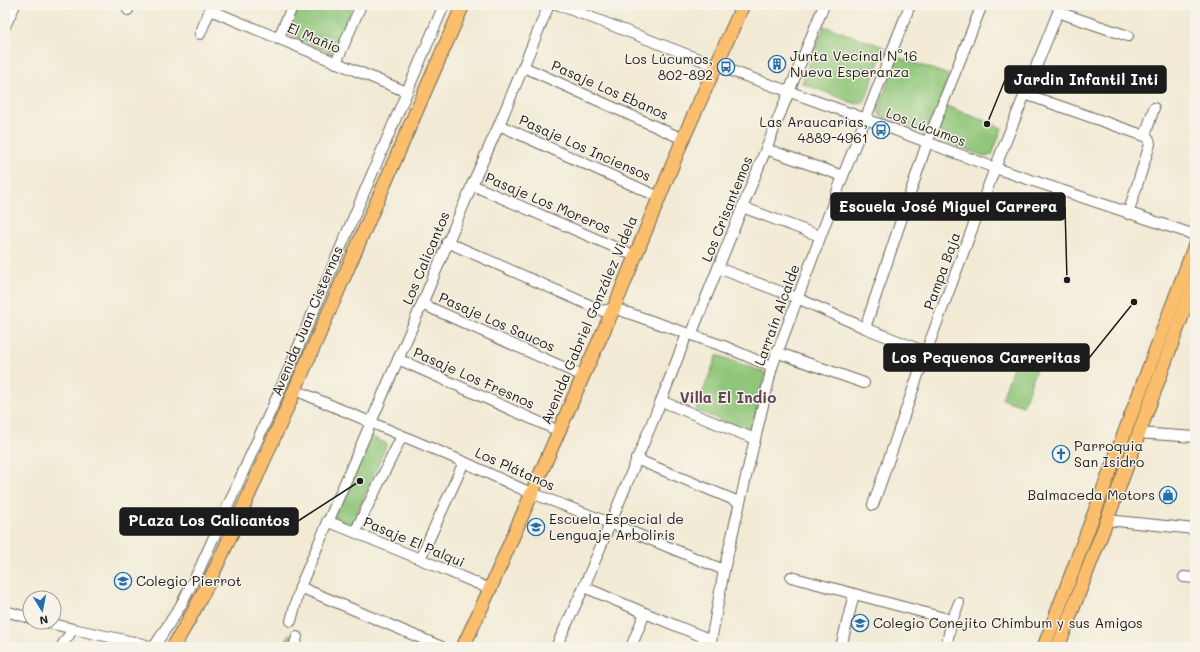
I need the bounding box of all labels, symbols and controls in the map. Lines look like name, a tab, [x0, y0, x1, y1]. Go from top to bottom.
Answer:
street label: El Mañio	[285, 18, 344, 57]
place label: Junta Vecinal N°16 Nueva Esperanza	[790, 46, 918, 81]
place label: Los Lúcumos, 802-892	[625, 49, 713, 84]
building icon: Junta Vecinal N°16 Nueva Esperanza	[767, 54, 787, 74]
street label: Pasaje Los Ebanos	[549, 55, 672, 124]
bus stop icon: Los Lúcumos, 802-892	[716, 57, 736, 77]
callout: Jardin Infantil Inti	[1005, 66, 1166, 93]
text: Jardin Infantil Inti	[1013, 69, 1159, 89]
street label: Los Lúcumos	[883, 103, 969, 150]
street label: Pasaje Los Inciensos	[516, 110, 654, 185]
place label: Las Araucarias, 4889-4961	[760, 112, 868, 147]
bus stop icon: Las Araucarias, 4889-4961	[871, 120, 891, 140]
street label: Los Crisantemos	[697, 153, 756, 265]
street label: Pasaje Los Moreros	[482, 167, 614, 238]
callout: Escuela José Miguel Carrera	[831, 193, 1065, 220]
text: Escuela José Miguel Carrera	[839, 196, 1057, 216]
street label: Los Calicantos	[397, 208, 454, 307]
street label: Avenida Gabriel González Videla	[536, 213, 641, 427]
street label: Pampa Baja	[919, 229, 964, 312]
street label: Avenida Juan Cisternas	[266, 243, 347, 399]
street label: Larraín Alcalde	[749, 261, 804, 368]
street label: Pasaje Los Saucos	[436, 287, 558, 356]
street label: Pasaje Los Fresnos	[411, 342, 538, 413]
callout: Los Pequenos Carreritas	[884, 344, 1089, 371]
text: Los Pequenos Carreritas	[891, 347, 1081, 367]
district label: Villa El Indio	[680, 387, 776, 407]
place label: Parroquia San Isidro	[1074, 436, 1144, 471]
street label: Los Plátanos	[472, 442, 558, 495]
church icon: Parroquia San Isidro	[1051, 444, 1071, 464]
place label: Balmaceda Motors	[1027, 485, 1155, 504]
shop icon: Balmaceda Motors	[1158, 485, 1178, 505]
callout: PLaza Los Calicantos	[120, 508, 298, 535]
place label: Escuela Especial de Lenguaje Arboliris	[549, 509, 684, 544]
text: PLaza Los Calicantos	[128, 510, 290, 530]
street label: Pasaje El Palqui	[361, 512, 468, 571]
school or university icon: Escuela Especial de Lenguaje Arboliris	[526, 517, 546, 537]
school or university icon: Colegio Pierrot	[113, 571, 133, 591]
place label: Colegio Pierrot	[136, 571, 242, 590]
north arrow	[22, 590, 62, 630]
text: N	[38, 612, 49, 628]
school or university icon: Colegio Conejito Chimbum y sus Amigos	[850, 613, 870, 633]
place label: Colegio Conejito Chimbum y sus Amigos	[873, 613, 1143, 632]

